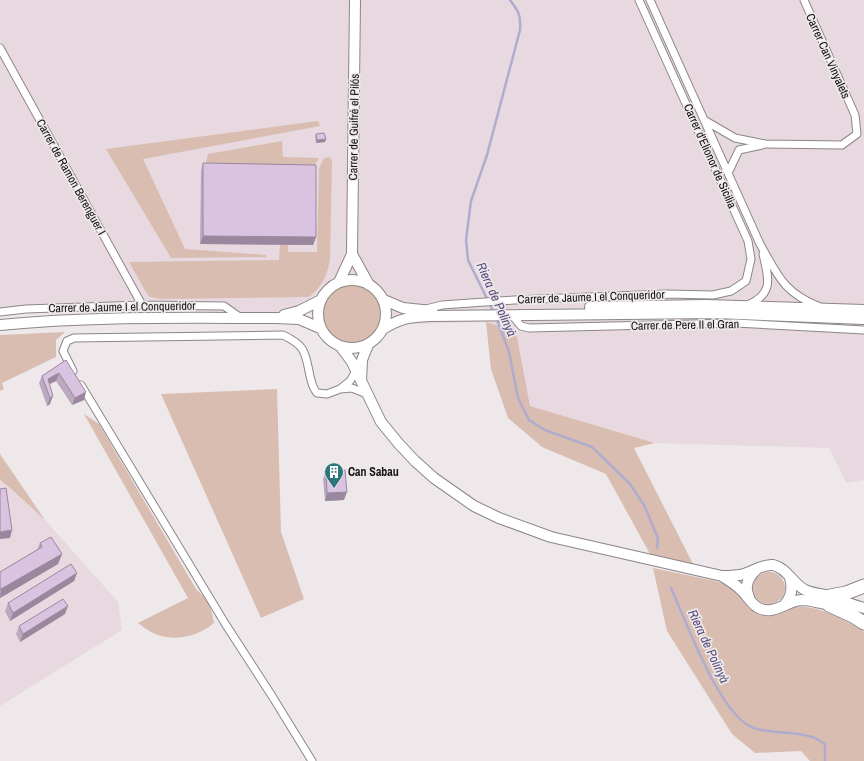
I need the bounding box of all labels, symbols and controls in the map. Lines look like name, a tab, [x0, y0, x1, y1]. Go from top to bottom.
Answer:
street label: Carrer Can Vinyalets	[802, 11, 854, 101]
street label: Carrer de Guifré el Pilós	[345, 73, 363, 180]
street label: Carrer d'Elionor de Sicilia	[680, 101, 740, 211]
street label: Carrer de Ramon Berenguer I	[32, 116, 110, 238]
water label: Riera de Polinyà	[473, 259, 520, 339]
street label: Carrer de Jaume I el Conqueridor	[517, 286, 666, 308]
street label: Carrer de Jaume I el Conqueridor	[48, 298, 196, 316]
street label: Carrer de Pere II el Gran	[631, 316, 739, 334]
building icon: Can Sabau	[323, 461, 345, 489]
place label: Can Sabau	[348, 464, 399, 480]
water label: Riera de Polinyà	[684, 607, 733, 686]

